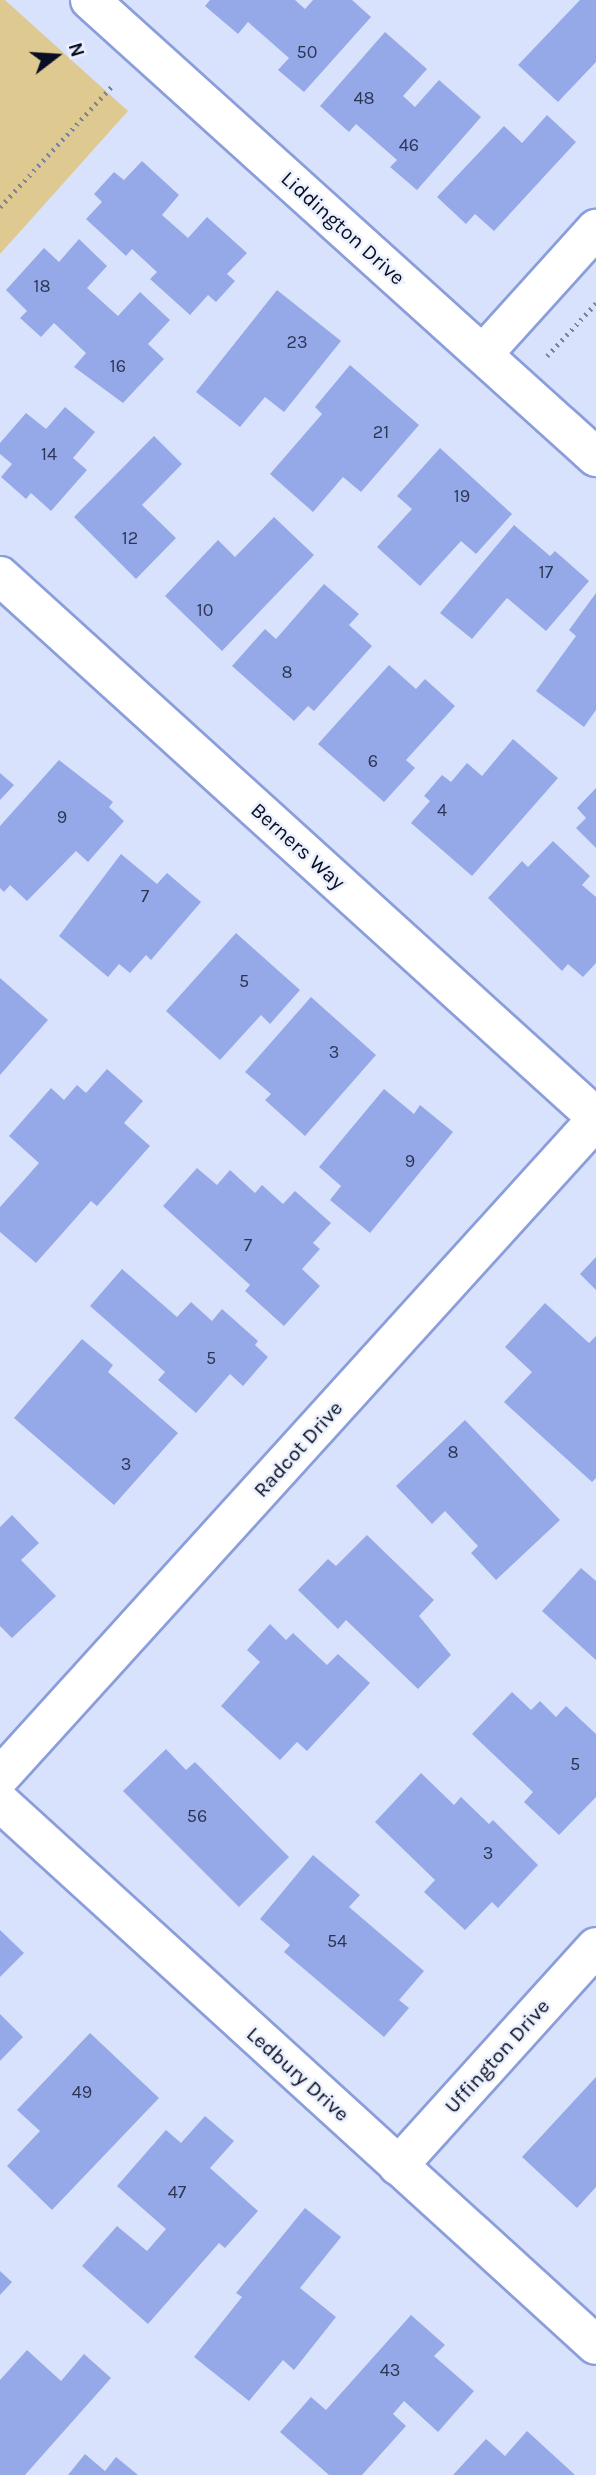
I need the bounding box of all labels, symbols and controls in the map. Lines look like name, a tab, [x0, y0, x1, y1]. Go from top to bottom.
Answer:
north arrow	[21, 21, 91, 91]
text: N	[64, 40, 89, 60]
house number: 50	[297, 41, 317, 63]
house number: 48	[353, 87, 375, 109]
house number: 46	[399, 134, 419, 156]
street label: Liddington Drive	[276, 166, 410, 290]
house number: 18	[33, 275, 51, 297]
house number: 23	[286, 331, 308, 353]
house number: 16	[110, 355, 126, 377]
house number: 21	[373, 421, 389, 443]
house number: 14	[41, 443, 57, 465]
house number: 19	[454, 485, 470, 507]
house number: 12	[122, 527, 138, 549]
house number: 17	[539, 561, 553, 583]
house number: 10	[197, 599, 213, 621]
house number: 8	[281, 661, 293, 683]
house number: 6	[368, 750, 378, 772]
street label: Berners Way	[246, 797, 350, 895]
house number: 4	[437, 799, 447, 821]
house number: 9	[57, 806, 67, 828]
house number: 7	[141, 885, 149, 907]
house number: 5	[239, 970, 249, 992]
house number: 3	[329, 1041, 339, 1063]
house number: 9	[405, 1150, 415, 1172]
house number: 7	[244, 1234, 252, 1256]
house number: 5	[206, 1347, 216, 1369]
street label: Radcot Drive	[248, 1396, 348, 1502]
house number: 8	[447, 1441, 459, 1463]
house number: 3	[121, 1453, 131, 1475]
house number: 5	[570, 1753, 580, 1775]
house number: 56	[187, 1805, 207, 1827]
house number: 3	[483, 1842, 493, 1864]
house number: 54	[327, 1930, 347, 1952]
street label: Uffington Drive	[439, 1994, 555, 2118]
street label: Ledbury Drive	[241, 2021, 355, 2127]
house number: 49	[72, 2081, 92, 2103]
house number: 47	[168, 2181, 186, 2203]
house number: 43	[380, 2359, 400, 2381]

